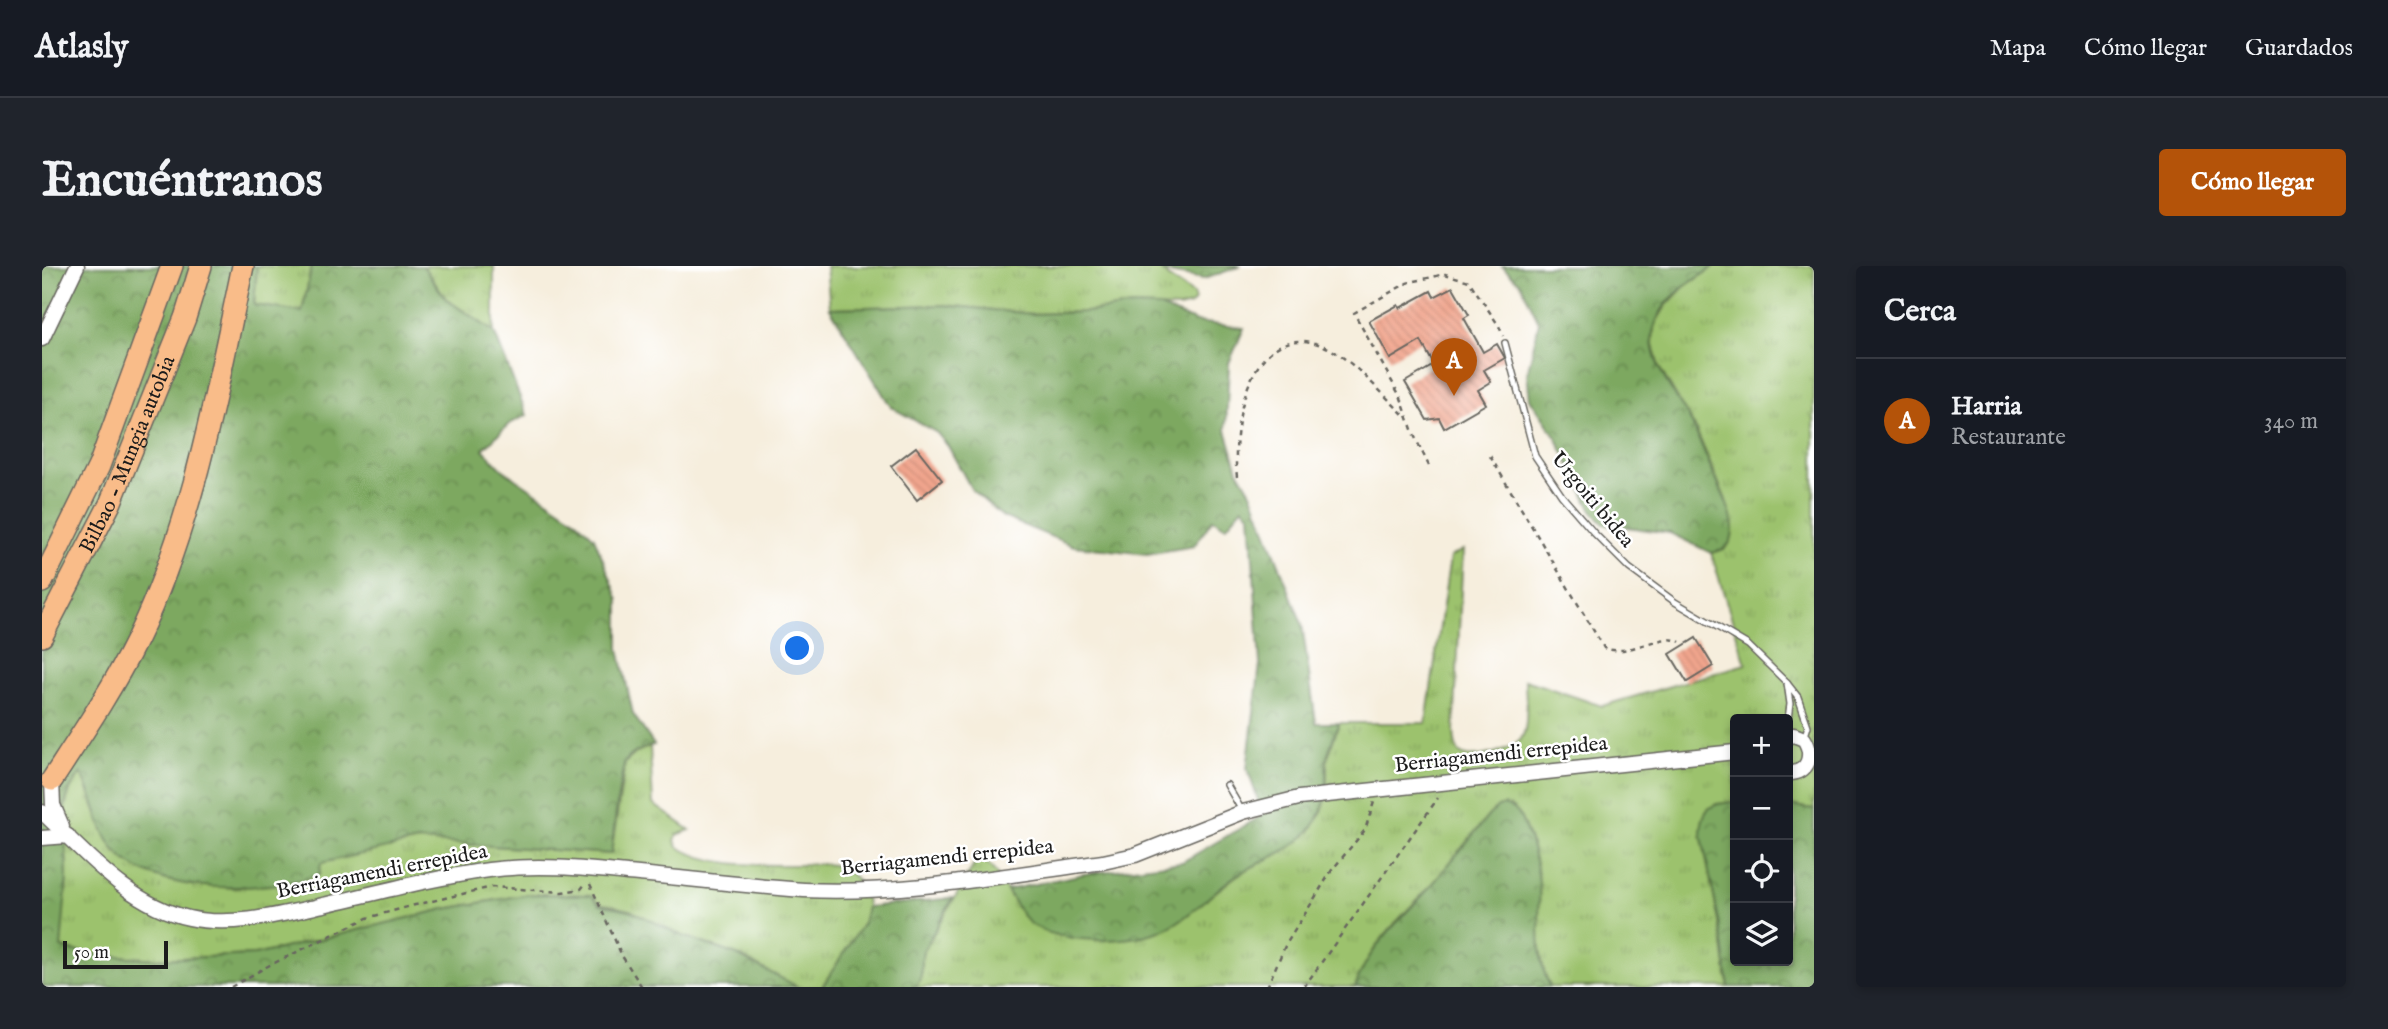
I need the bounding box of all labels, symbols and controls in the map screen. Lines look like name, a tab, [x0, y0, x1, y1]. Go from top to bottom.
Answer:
text: Atlasly	[35, 27, 128, 69]
text: Mapa	[1990, 33, 2046, 64]
text: Cómo llegar	[2084, 33, 2207, 64]
text: Guardados	[2245, 33, 2353, 64]
button: Cómo llegar	[2159, 149, 2346, 216]
text: Encuéntranos	[42, 151, 323, 213]
text: Cerca	[1884, 293, 1956, 331]
pin: A	[1431, 338, 1477, 396]
street label: Bilbao - Mungia autobia	[73, 351, 182, 558]
text: Harria	[1951, 390, 2022, 423]
text: A	[1899, 407, 1915, 436]
text: 340 m	[2264, 407, 2318, 436]
text: Restaurante	[1951, 423, 2066, 452]
street label: Urgoiti bidea	[1544, 446, 1641, 554]
your location	[780, 631, 814, 665]
map controls	[1730, 714, 1793, 966]
button: +	[1730, 714, 1793, 777]
street label: Berriagamendi errepidea	[1393, 730, 1610, 780]
button: −	[1730, 777, 1793, 840]
street label: Berriagamendi errepidea	[839, 833, 1056, 883]
street label: Berriagamendi errepidea	[274, 838, 490, 906]
button: locate	[1730, 840, 1793, 903]
button: layers	[1730, 903, 1793, 966]
scale bar	[63, 938, 168, 970]
text: 50 m	[74, 941, 109, 965]

